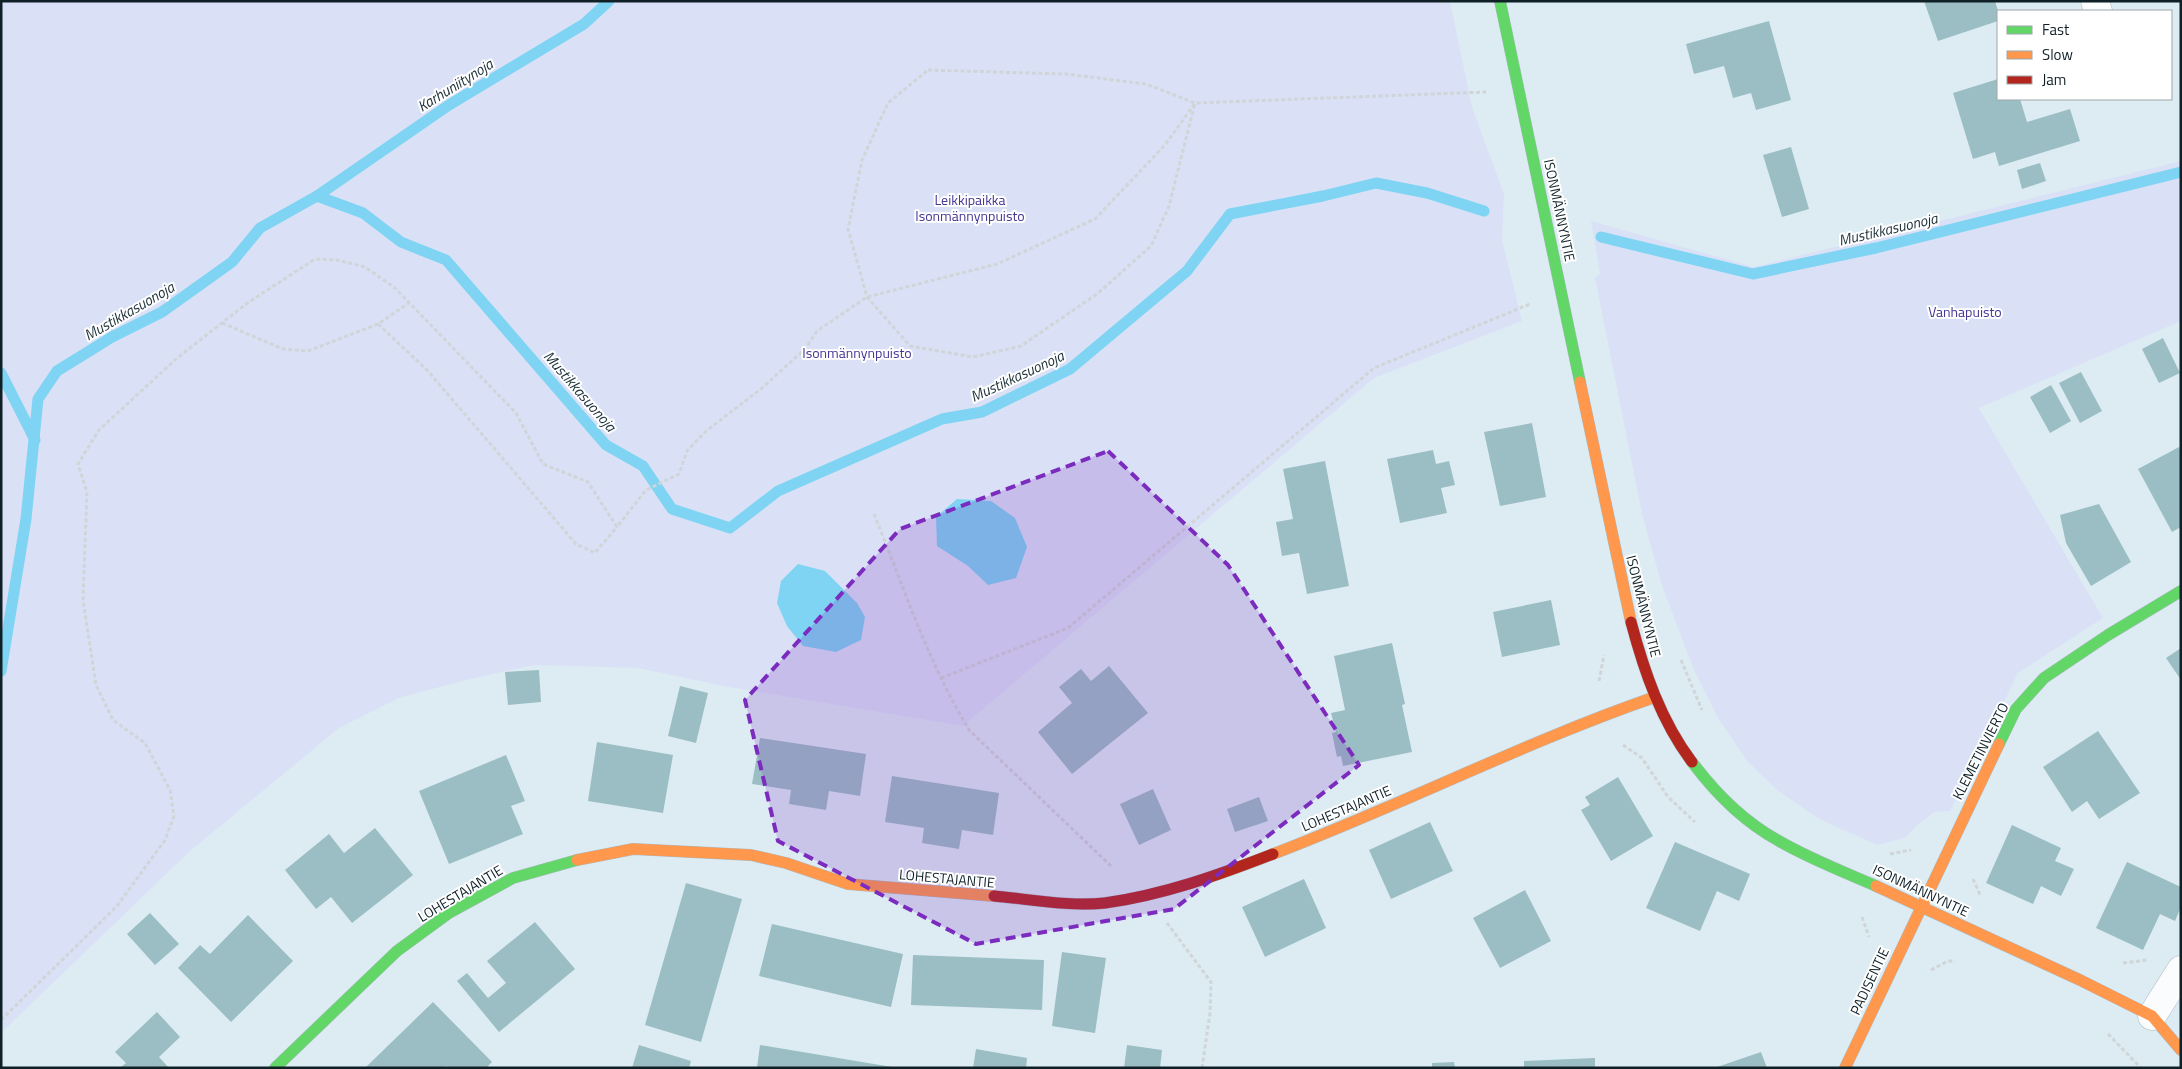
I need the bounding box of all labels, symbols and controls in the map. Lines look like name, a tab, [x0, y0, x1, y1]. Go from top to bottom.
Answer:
legend	[1997, 10, 2172, 100]
text: Fast	[2042, 18, 2070, 41]
text: Slow	[2042, 43, 2073, 66]
water label: Karhuniitynoja	[413, 52, 499, 117]
text: Jam	[2042, 68, 2066, 91]
street label: ISONMÄNNYNTIE	[1539, 157, 1581, 263]
park label: Leikkipaikka Isonmännynpuisto	[915, 189, 1025, 226]
water label: Mustikkasuonoja	[1836, 206, 1941, 252]
water label: Mustikkasuonoja	[80, 275, 180, 346]
park label: Vanhapuisto	[1928, 301, 2002, 322]
park label: Isonmännynpuisto	[802, 342, 912, 363]
water label: Mustikkasuonoja	[966, 344, 1069, 408]
water label: Mustikkasuonoja	[538, 345, 623, 438]
street label: ISONMÄNNYNTIE	[1621, 553, 1667, 659]
street label: KLEMETINVIERTO	[1947, 699, 2013, 803]
street label: LOHESTAJANTIE	[1298, 780, 1394, 836]
street label: ISONMÄNNYNTIE	[1869, 858, 1973, 922]
street label: LOHESTAJANTIE	[414, 859, 507, 927]
street label: LOHESTAJANTIE	[898, 863, 996, 893]
street label: PADISENTIE	[1844, 944, 1894, 1018]

